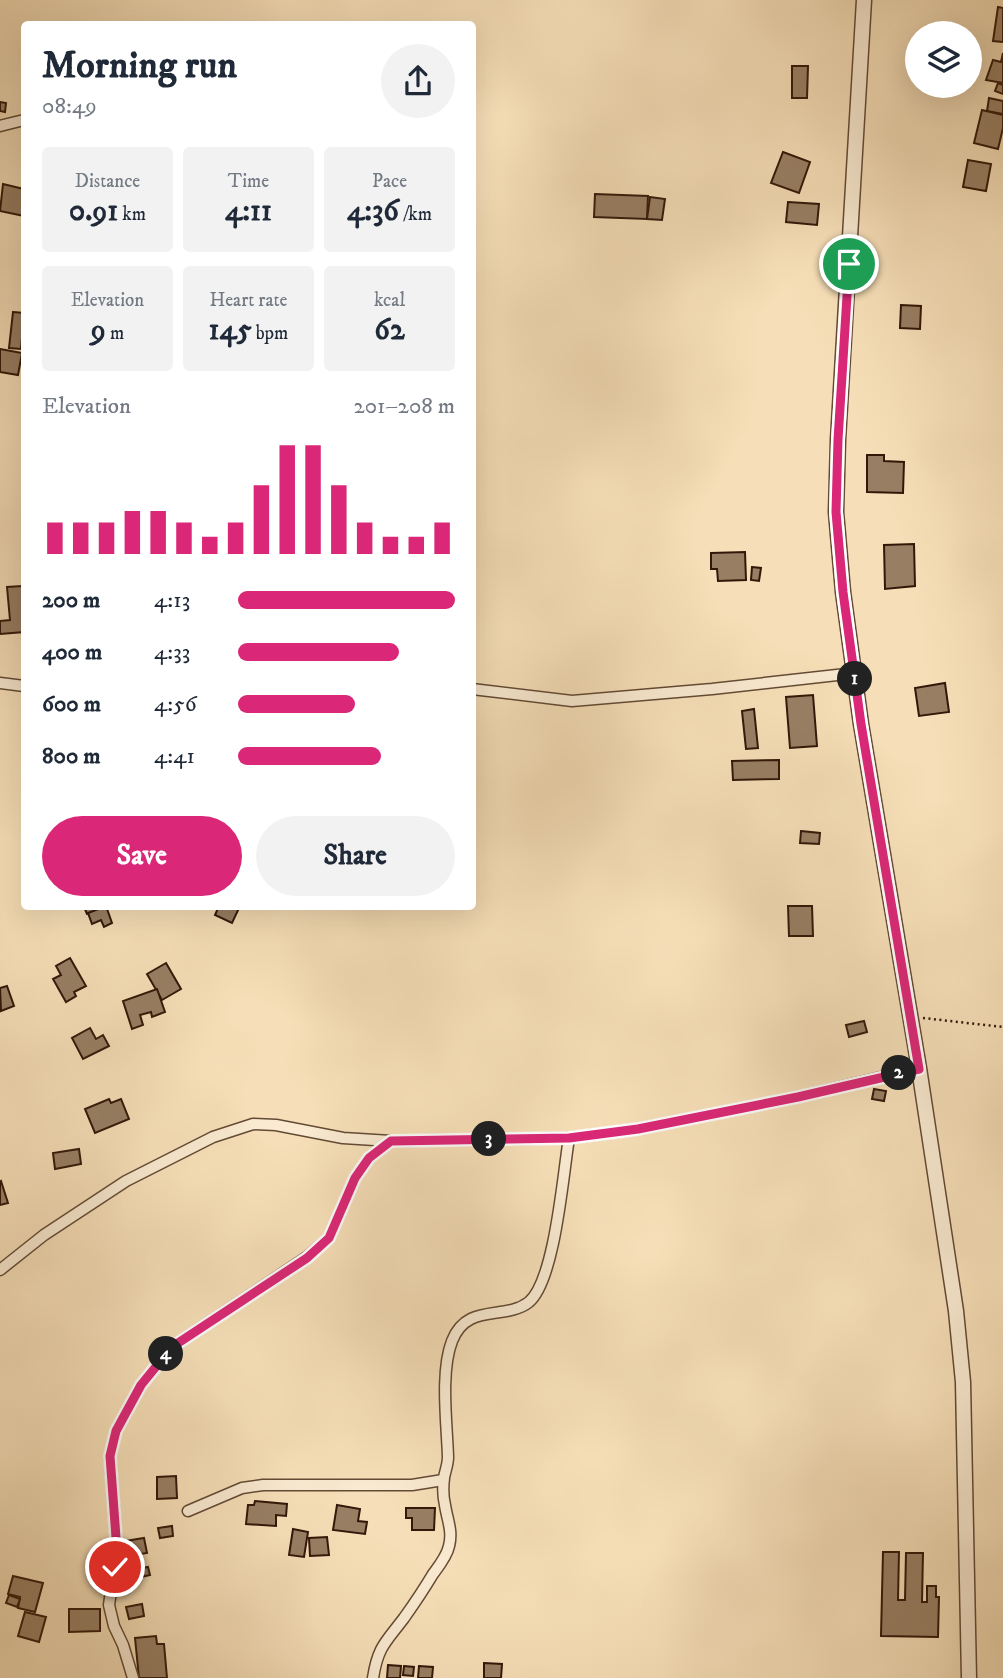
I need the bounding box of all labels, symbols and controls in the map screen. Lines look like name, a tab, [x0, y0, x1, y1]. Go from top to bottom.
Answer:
map controls	[905, 21, 982, 98]
button: layers	[905, 21, 982, 98]
text: Morning run	[42, 42, 237, 90]
button: share	[381, 44, 455, 118]
text: 08:49	[42, 92, 97, 121]
text: Distance	[75, 170, 140, 193]
text: Time	[228, 170, 269, 193]
text: Pace	[372, 170, 407, 193]
text: 0.91	[69, 193, 118, 230]
text: 4:11	[225, 193, 272, 230]
text: 4:36	[347, 193, 399, 230]
text: km	[118, 203, 146, 226]
text: /km	[399, 203, 432, 226]
pin	[819, 234, 879, 294]
icon: arrive	[830, 245, 868, 283]
text: Elevation	[71, 289, 144, 312]
text: Heart rate	[210, 289, 287, 312]
text: kcal	[374, 289, 405, 312]
text: 9	[91, 312, 106, 349]
text: 145	[209, 312, 252, 349]
text: 62	[374, 312, 405, 349]
text: m	[106, 322, 124, 345]
text: bpm	[252, 322, 288, 345]
text: Elevation	[42, 392, 131, 421]
text: 201–208 m	[353, 392, 455, 421]
text: 200 m	[42, 586, 100, 615]
text: 4:13	[154, 586, 190, 615]
text: 400 m	[42, 638, 102, 667]
text: 4:33	[154, 638, 190, 667]
pin: 1	[838, 662, 872, 696]
text: 1	[851, 667, 858, 690]
text: 600 m	[42, 690, 101, 719]
text: 4:56	[154, 690, 197, 719]
text: 800 m	[42, 742, 100, 771]
text: 4:41	[154, 742, 195, 771]
button: Save	[42, 816, 242, 896]
button: Share	[256, 816, 455, 896]
pin: 2	[881, 1056, 916, 1090]
text: 2	[894, 1061, 903, 1084]
pin: 3	[472, 1122, 506, 1156]
text: 3	[485, 1127, 492, 1150]
pin: 4	[148, 1336, 184, 1372]
text: 4	[160, 1342, 171, 1365]
pin	[85, 1537, 145, 1597]
icon: check	[96, 1548, 134, 1586]

